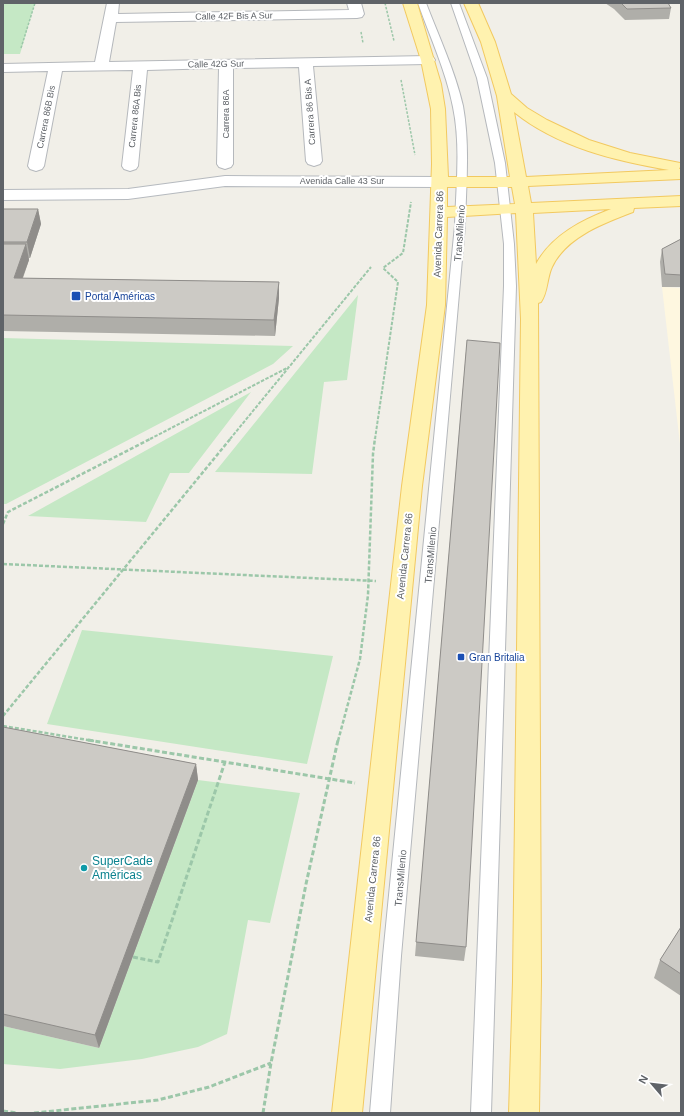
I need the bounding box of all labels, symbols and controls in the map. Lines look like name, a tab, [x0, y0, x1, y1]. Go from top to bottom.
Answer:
street label: Calle 42F Bis A Sur	[195, 10, 273, 22]
street label: Calle 42G Sur	[188, 59, 244, 69]
street label: Carrera 86 Bis A	[303, 79, 317, 145]
street label: Carrera 86A Bis	[127, 83, 143, 148]
street label: Carrera 86B Bis	[35, 84, 57, 149]
street label: Carrera 86A	[221, 89, 231, 139]
street label: Avenida Calle 43 Sur	[300, 176, 384, 186]
street label: Avenida Carrera 86	[431, 190, 446, 277]
street label: TransMilenio	[452, 204, 467, 262]
marker: Portal Américas	[70, 290, 82, 302]
place label: Portal Américas	[85, 291, 155, 302]
street label: Avenida Carrera 86	[395, 512, 415, 600]
street label: TransMilenio	[423, 526, 438, 584]
marker: Gran Britalia	[456, 652, 466, 662]
place label: Gran Britalia	[469, 652, 525, 663]
street label: Avenida Carrera 86	[363, 835, 383, 923]
street label: TransMilenio	[393, 849, 408, 907]
place label: SuperCade Américas	[92, 854, 153, 882]
marker: SuperCade Américas	[79, 863, 89, 873]
north arrow	[632, 1064, 672, 1104]
text: N	[636, 1073, 650, 1086]

